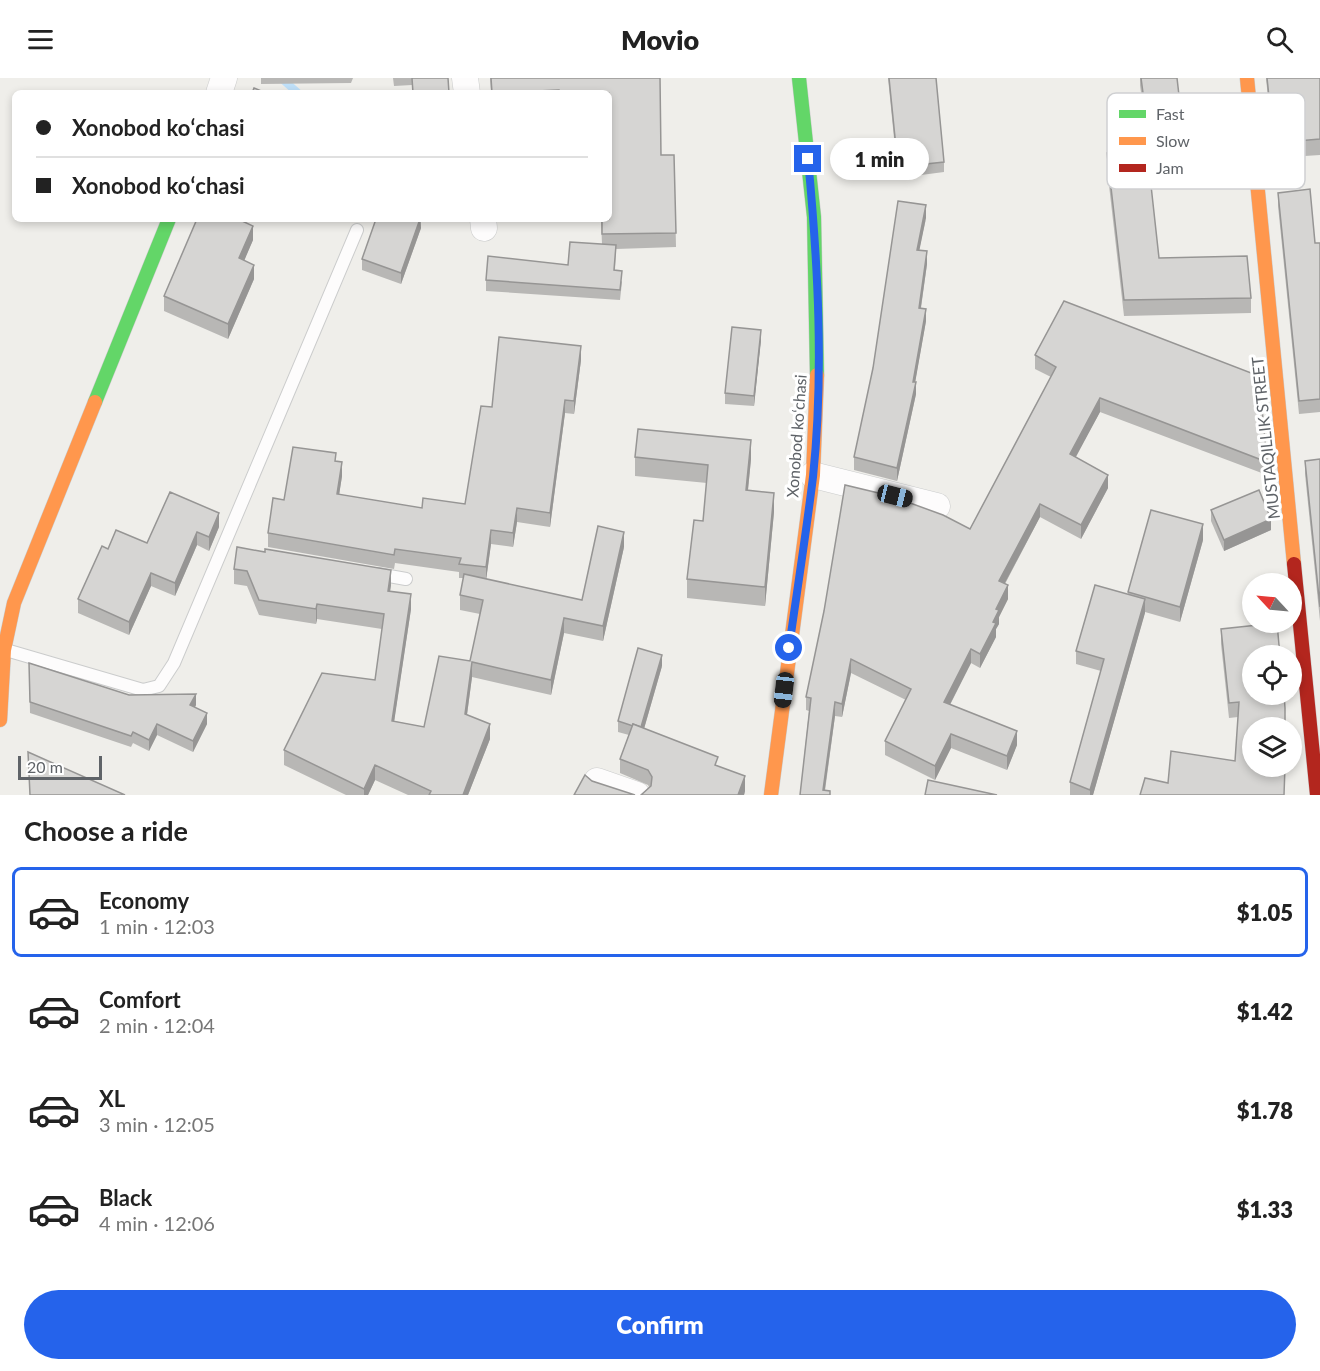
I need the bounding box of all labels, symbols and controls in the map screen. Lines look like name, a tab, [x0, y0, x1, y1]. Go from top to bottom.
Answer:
icon: menu	[24, 23, 57, 56]
text: Movio	[621, 23, 699, 56]
icon: search	[1263, 23, 1296, 56]
legend	[1107, 93, 1305, 189]
text: Fast	[1156, 104, 1185, 123]
text: Xonobod koʻchasi	[72, 114, 245, 141]
text: Slow	[1156, 131, 1190, 150]
callout: 1 min	[829, 138, 928, 180]
route end	[794, 145, 821, 172]
text: 1 min	[855, 147, 904, 171]
text: Jam	[1156, 158, 1184, 177]
text: Xonobod koʻchasi	[72, 172, 245, 199]
street label: MUSTAQILLIK STREET	[1247, 355, 1283, 520]
street label: Xonobod koʻchasi	[782, 374, 810, 498]
car	[875, 483, 915, 509]
north arrow	[1242, 573, 1302, 633]
map controls	[1242, 573, 1302, 777]
route start	[775, 634, 802, 661]
button: locate	[1242, 645, 1302, 705]
car	[773, 671, 795, 709]
button: layers	[1242, 717, 1302, 777]
scale bar	[18, 753, 102, 780]
text: 20 m	[27, 757, 63, 776]
text: Choose a ride	[24, 814, 188, 847]
icon: car	[27, 885, 81, 939]
text: Economy	[99, 887, 189, 914]
text: $1.05	[1237, 899, 1293, 926]
text: 1 min · 12:03	[99, 914, 215, 938]
icon: car	[27, 984, 81, 1038]
text: Comfort	[99, 986, 181, 1013]
text: $1.42	[1237, 998, 1293, 1025]
text: 2 min · 12:04	[99, 1013, 215, 1037]
icon: car	[27, 1083, 81, 1137]
text: XL	[99, 1085, 125, 1112]
text: $1.78	[1237, 1097, 1293, 1124]
text: 3 min · 12:05	[99, 1112, 215, 1136]
icon: car	[27, 1182, 81, 1236]
text: Black	[99, 1184, 152, 1211]
text: $1.33	[1237, 1196, 1293, 1223]
text: 4 min · 12:06	[99, 1211, 215, 1235]
button: Confirm	[24, 1290, 1296, 1359]

